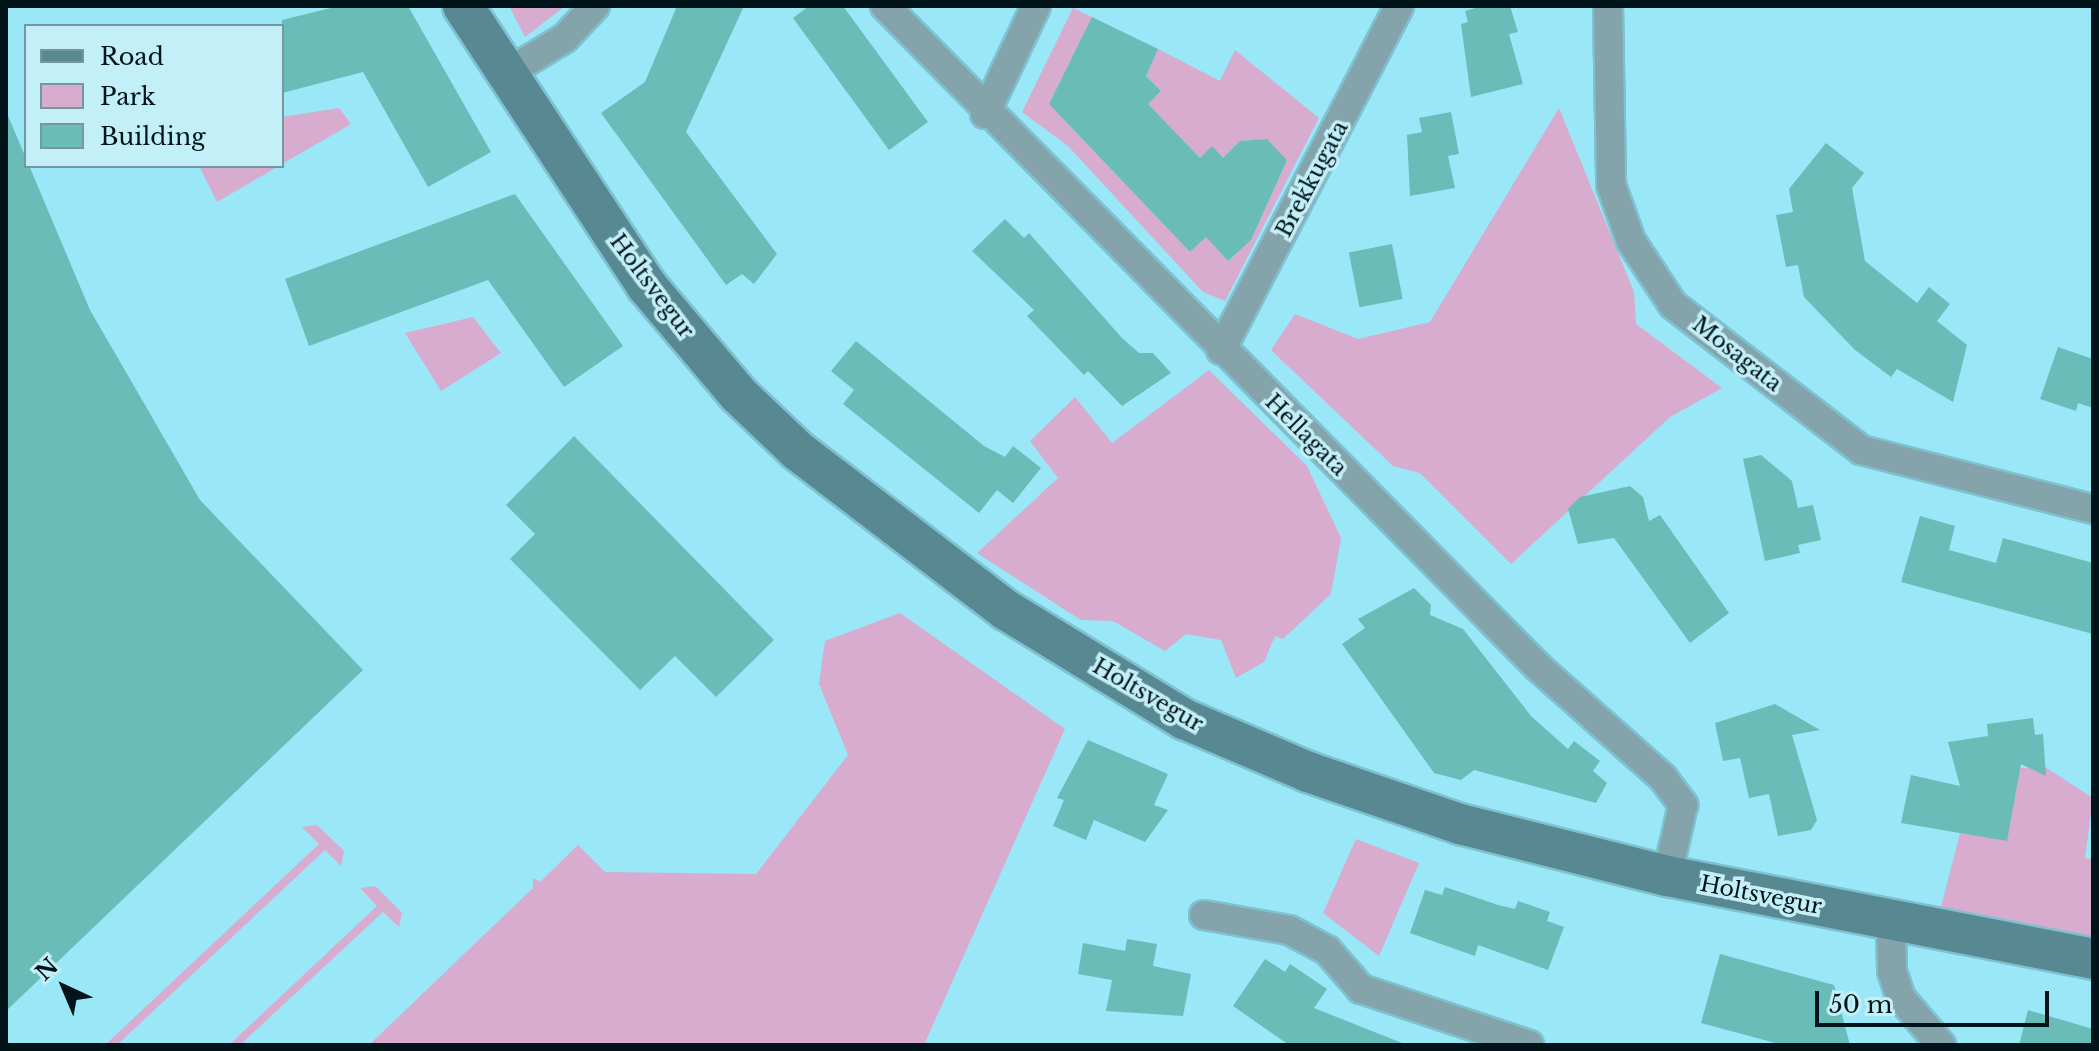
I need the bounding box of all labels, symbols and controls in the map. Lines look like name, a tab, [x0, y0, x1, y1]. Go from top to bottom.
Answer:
legend	[24, 24, 284, 168]
text: Road	[100, 42, 164, 71]
text: Park	[100, 82, 156, 111]
street label: Brekkugata	[1270, 117, 1354, 241]
text: Building	[100, 122, 206, 151]
street label: Holtsvegur	[604, 229, 700, 343]
street label: Mosagata	[1687, 311, 1787, 397]
street label: Hellagata	[1260, 389, 1352, 481]
street label: Holtsvegur	[1088, 653, 1208, 737]
street label: Holtsvegur	[1698, 870, 1824, 920]
north arrow	[24, 947, 104, 1027]
text: N	[30, 952, 64, 986]
scale bar	[1819, 975, 2053, 1025]
text: 50 m	[1829, 990, 1892, 1019]

